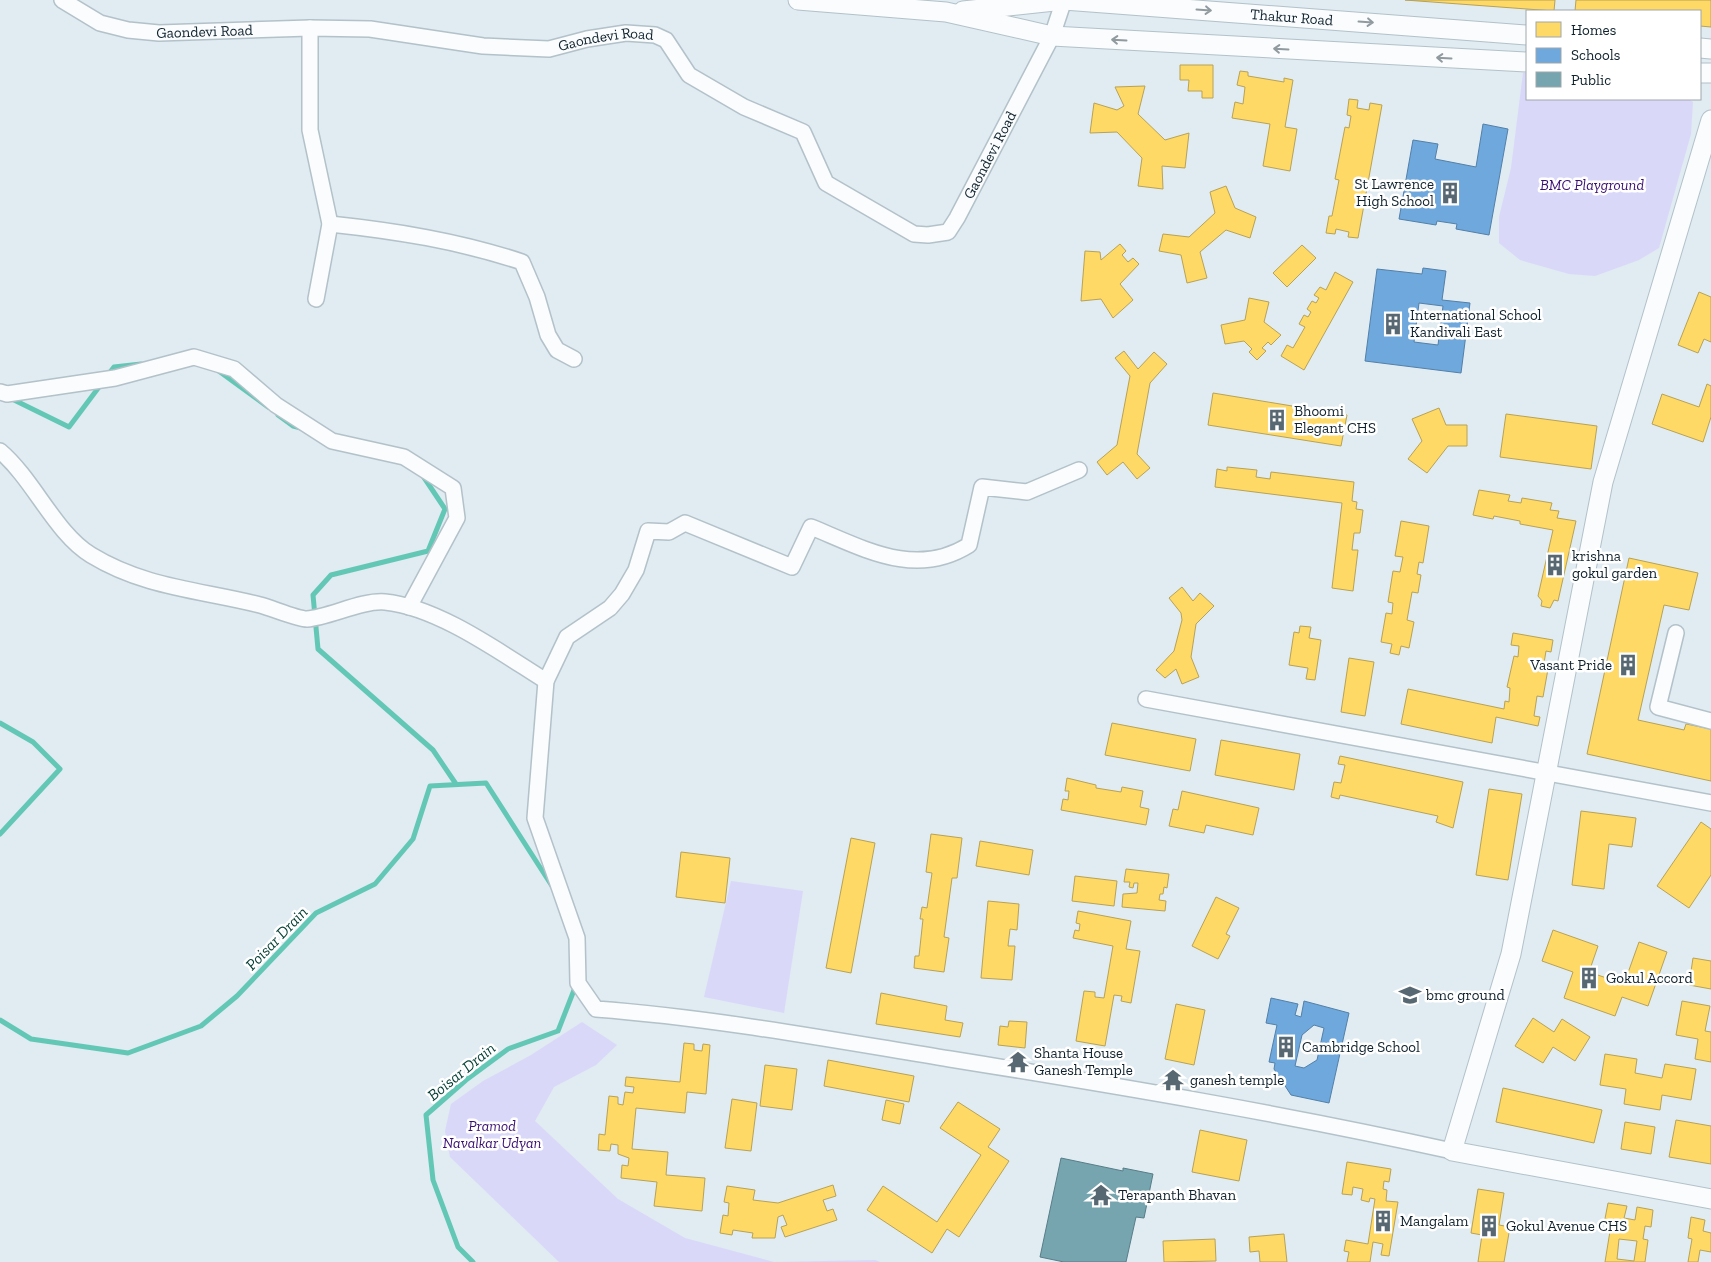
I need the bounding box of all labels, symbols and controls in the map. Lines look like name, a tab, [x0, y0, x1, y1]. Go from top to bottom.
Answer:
street label: Thakur Road	[1250, 5, 1335, 29]
one-way arrow	[1196, 6, 1212, 15]
legend	[1526, 10, 1701, 100]
one-way arrow	[1358, 18, 1374, 27]
street label: Gaondevi Road	[156, 21, 254, 42]
text: Homes	[1571, 21, 1616, 39]
street label: Gaondevi Road	[556, 23, 655, 55]
one-way arrow	[1111, 35, 1128, 45]
one-way arrow	[1274, 44, 1290, 53]
text: Schools	[1571, 46, 1620, 64]
one-way arrow	[1436, 53, 1452, 62]
text: Public	[1571, 71, 1611, 89]
street label: Gaondevi Road	[960, 107, 1021, 202]
place label: St Lawrence High School	[1354, 175, 1434, 210]
park label: BMC Playground	[1540, 176, 1644, 194]
building icon: St Lawrence High School	[1437, 180, 1463, 206]
place label: International School Kandivali East	[1410, 306, 1542, 341]
building icon: International School Kandivali East	[1380, 311, 1406, 337]
place label: Bhoomi Elegant CHS	[1294, 402, 1376, 437]
building icon: Bhoomi Elegant CHS	[1264, 407, 1290, 433]
place label: krishna gokul garden	[1572, 547, 1658, 582]
building icon: krishna gokul garden	[1542, 552, 1568, 578]
building icon: Vasant Pride	[1615, 652, 1641, 678]
place label: Vasant Pride	[1529, 656, 1612, 674]
water label: Poisar Drain	[241, 903, 311, 974]
building icon: Gokul Accord	[1576, 965, 1602, 991]
place label: Gokul Accord	[1606, 969, 1694, 987]
school or university icon: bmc ground	[1397, 982, 1423, 1008]
place label: bmc ground	[1425, 986, 1506, 1004]
building icon: Cambridge School	[1273, 1034, 1299, 1060]
water label: Boisar Drain	[424, 1038, 499, 1104]
place label: Cambridge School	[1302, 1038, 1420, 1056]
place label: Shanta House Ganesh Temple	[1034, 1044, 1133, 1079]
temple icon: Shanta House Ganesh Temple	[1005, 1049, 1031, 1075]
temple icon: ganesh temple	[1160, 1067, 1186, 1093]
place label: ganesh temple	[1190, 1071, 1284, 1089]
park label: Pramod Navalkar Udyan	[443, 1117, 542, 1152]
temple icon: Terapanth Bhavan	[1088, 1182, 1114, 1208]
place label: Terapanth Bhavan	[1118, 1186, 1236, 1204]
building icon: Mangalam	[1370, 1208, 1396, 1234]
place label: Mangalam	[1400, 1212, 1469, 1230]
building icon: Gokul Avenue CHS	[1476, 1213, 1502, 1239]
place label: Gokul Avenue CHS	[1506, 1217, 1627, 1235]

